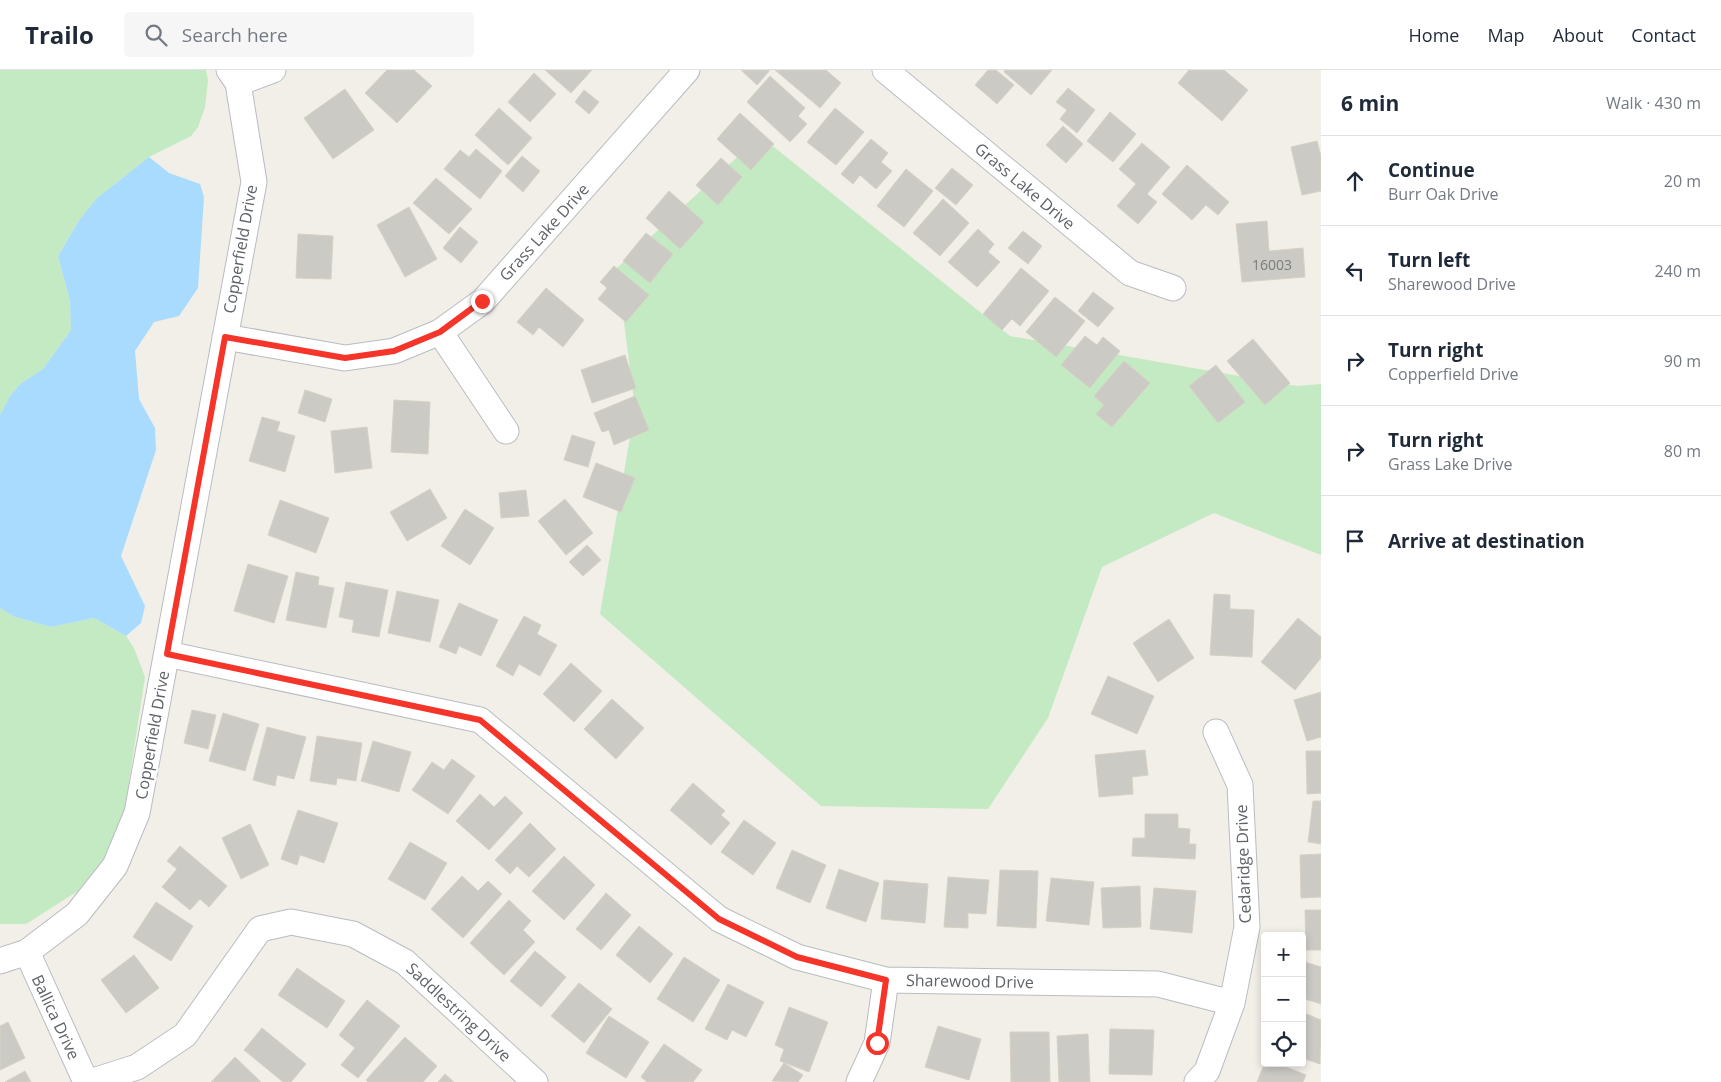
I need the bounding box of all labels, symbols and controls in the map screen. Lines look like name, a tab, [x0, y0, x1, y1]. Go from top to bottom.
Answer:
search box	[124, 12, 474, 57]
text: Trailo	[25, 18, 94, 51]
icon: search	[142, 21, 170, 49]
text: Search here	[182, 22, 288, 48]
text: Home	[1409, 23, 1459, 47]
text: Map	[1487, 23, 1525, 47]
text: About	[1553, 23, 1603, 47]
text: Contact	[1631, 23, 1696, 47]
text: 6 min	[1341, 89, 1399, 117]
text: Walk · 430 m	[1606, 92, 1701, 114]
street label: Grass Lake Drive	[970, 138, 1080, 234]
text: Continue	[1388, 157, 1475, 183]
icon: ahead	[1341, 167, 1369, 195]
text: 20 m	[1664, 170, 1701, 192]
street label: Grass Lake Drive	[494, 178, 594, 286]
street label: Copperfield Drive	[218, 183, 262, 315]
text: Burr Oak Drive	[1388, 183, 1498, 205]
text: Turn left	[1388, 247, 1470, 273]
house number: 16003	[1252, 255, 1292, 274]
icon: left	[1341, 257, 1369, 285]
text: 240 m	[1655, 260, 1701, 282]
text: Sharewood Drive	[1388, 273, 1516, 295]
route end	[471, 290, 494, 313]
text: Turn right	[1388, 337, 1483, 363]
icon: right	[1341, 347, 1369, 375]
text: 90 m	[1664, 350, 1701, 372]
text: Copperfield Drive	[1388, 363, 1518, 385]
text: Turn right	[1388, 427, 1483, 453]
icon: right	[1341, 437, 1369, 465]
text: 80 m	[1664, 440, 1701, 462]
text: Grass Lake Drive	[1388, 453, 1512, 475]
icon: arrive	[1341, 527, 1369, 555]
text: Arrive at destination	[1388, 528, 1585, 554]
street label: Copperfield Drive	[130, 669, 174, 801]
street label: Cedaridge Drive	[1230, 804, 1256, 924]
map controls	[1261, 932, 1306, 1067]
button: +	[1261, 932, 1306, 977]
street label: Saddlestring Drive	[402, 958, 516, 1066]
street label: Sharewood Drive	[906, 969, 1034, 993]
street label: Ballica Drive	[27, 971, 85, 1063]
button: −	[1261, 977, 1306, 1022]
button: locate	[1261, 1022, 1306, 1067]
route start	[866, 1032, 889, 1055]

